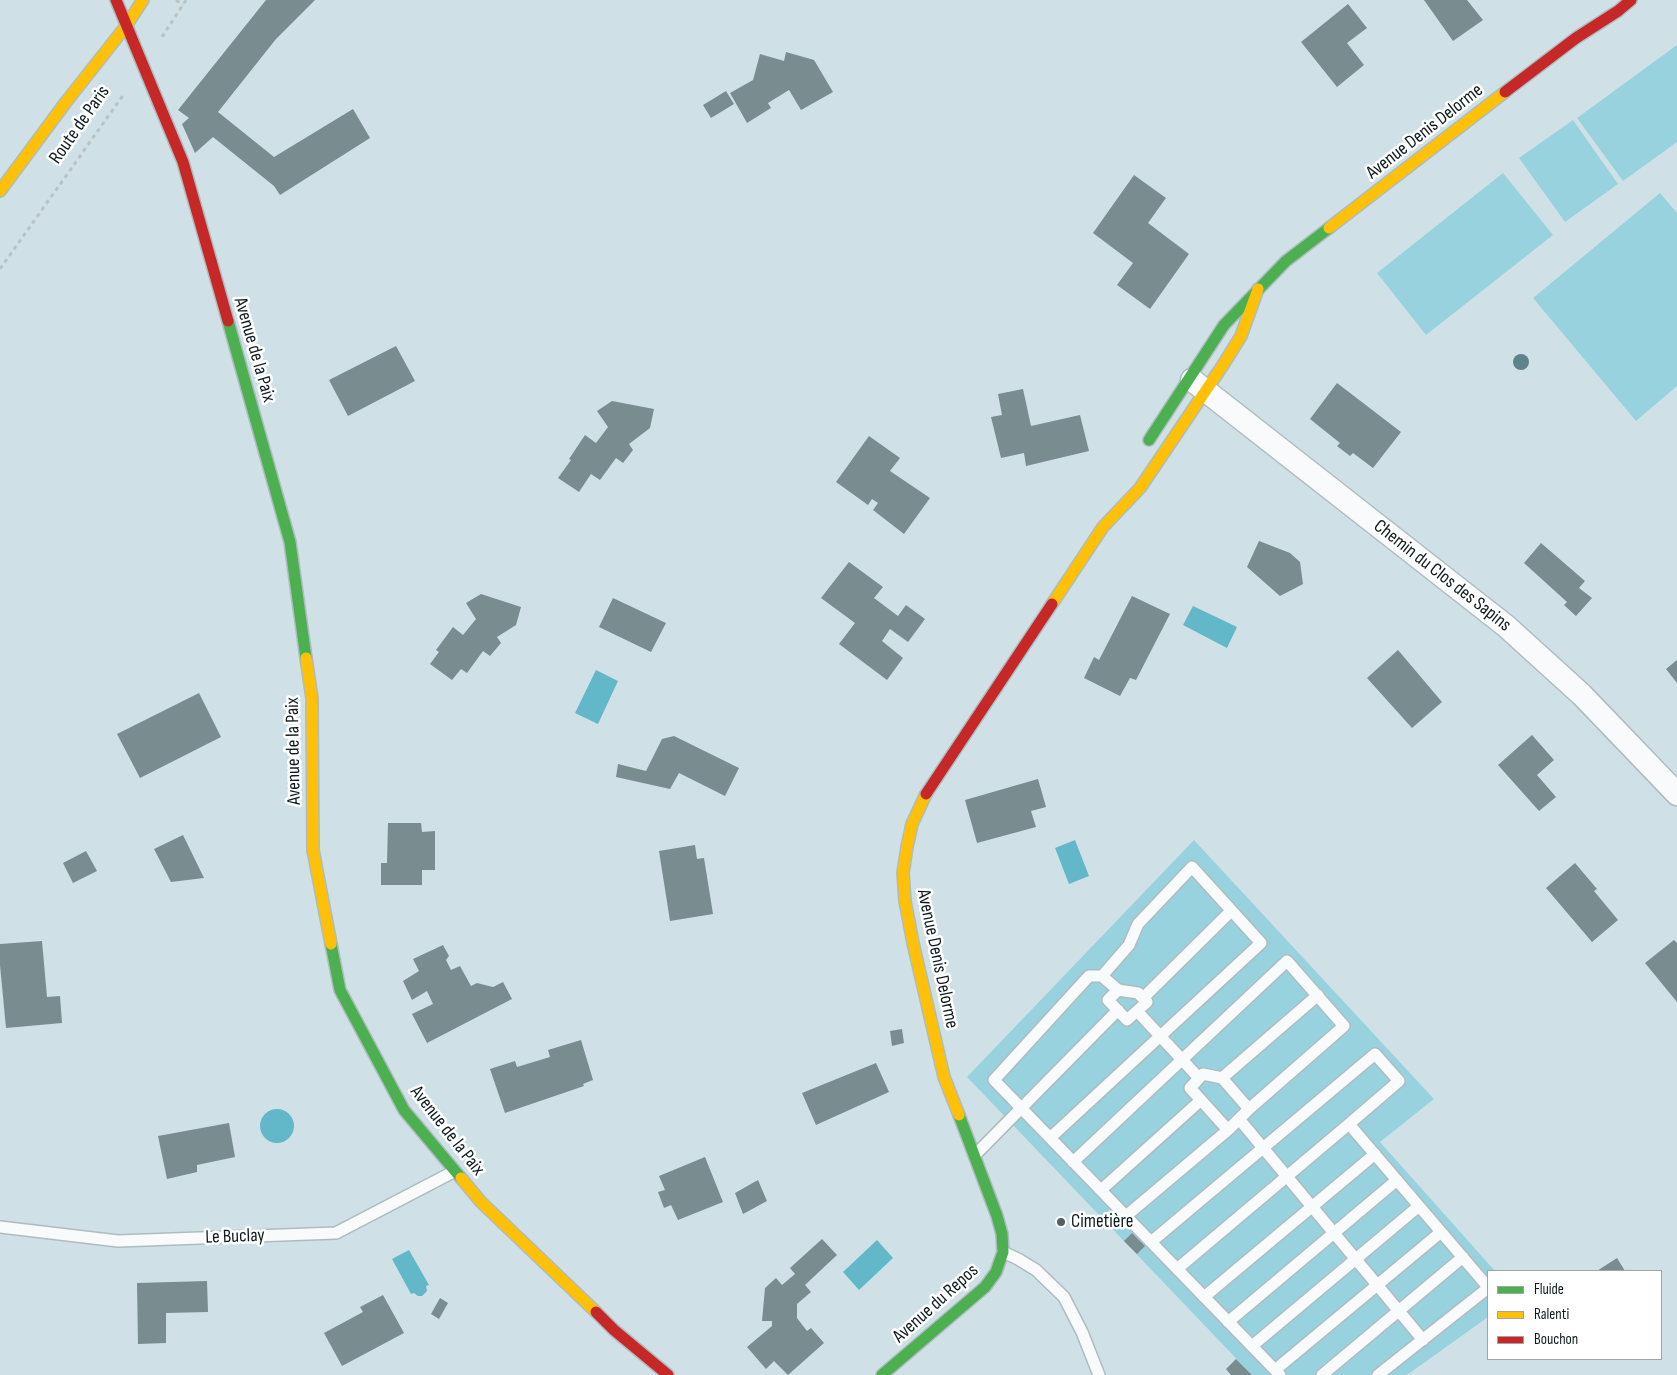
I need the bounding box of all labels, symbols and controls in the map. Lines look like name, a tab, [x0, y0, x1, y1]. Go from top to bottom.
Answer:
street label: Avenue Denis Delorme	[1362, 79, 1488, 185]
street label: Route de Paris	[45, 82, 115, 168]
street label: Avenue de la Paix	[228, 295, 280, 405]
street label: Chemin du Clos des Sapins	[1369, 515, 1515, 637]
street label: Avenue de la Paix	[282, 697, 306, 805]
street label: Avenue Denis Delorme	[911, 887, 963, 1031]
street label: Avenue de la Paix	[405, 1082, 489, 1180]
place label: Cimetière	[1071, 1211, 1133, 1233]
marker: Cimetière	[1055, 1216, 1067, 1228]
street label: Le Buclay	[205, 1225, 265, 1249]
street label: Avenue du Repos	[889, 1260, 983, 1348]
legend	[1487, 1270, 1662, 1360]
text: Fluide	[1534, 1280, 1564, 1299]
text: Ralenti	[1534, 1305, 1569, 1324]
text: Bouchon	[1534, 1330, 1578, 1349]

